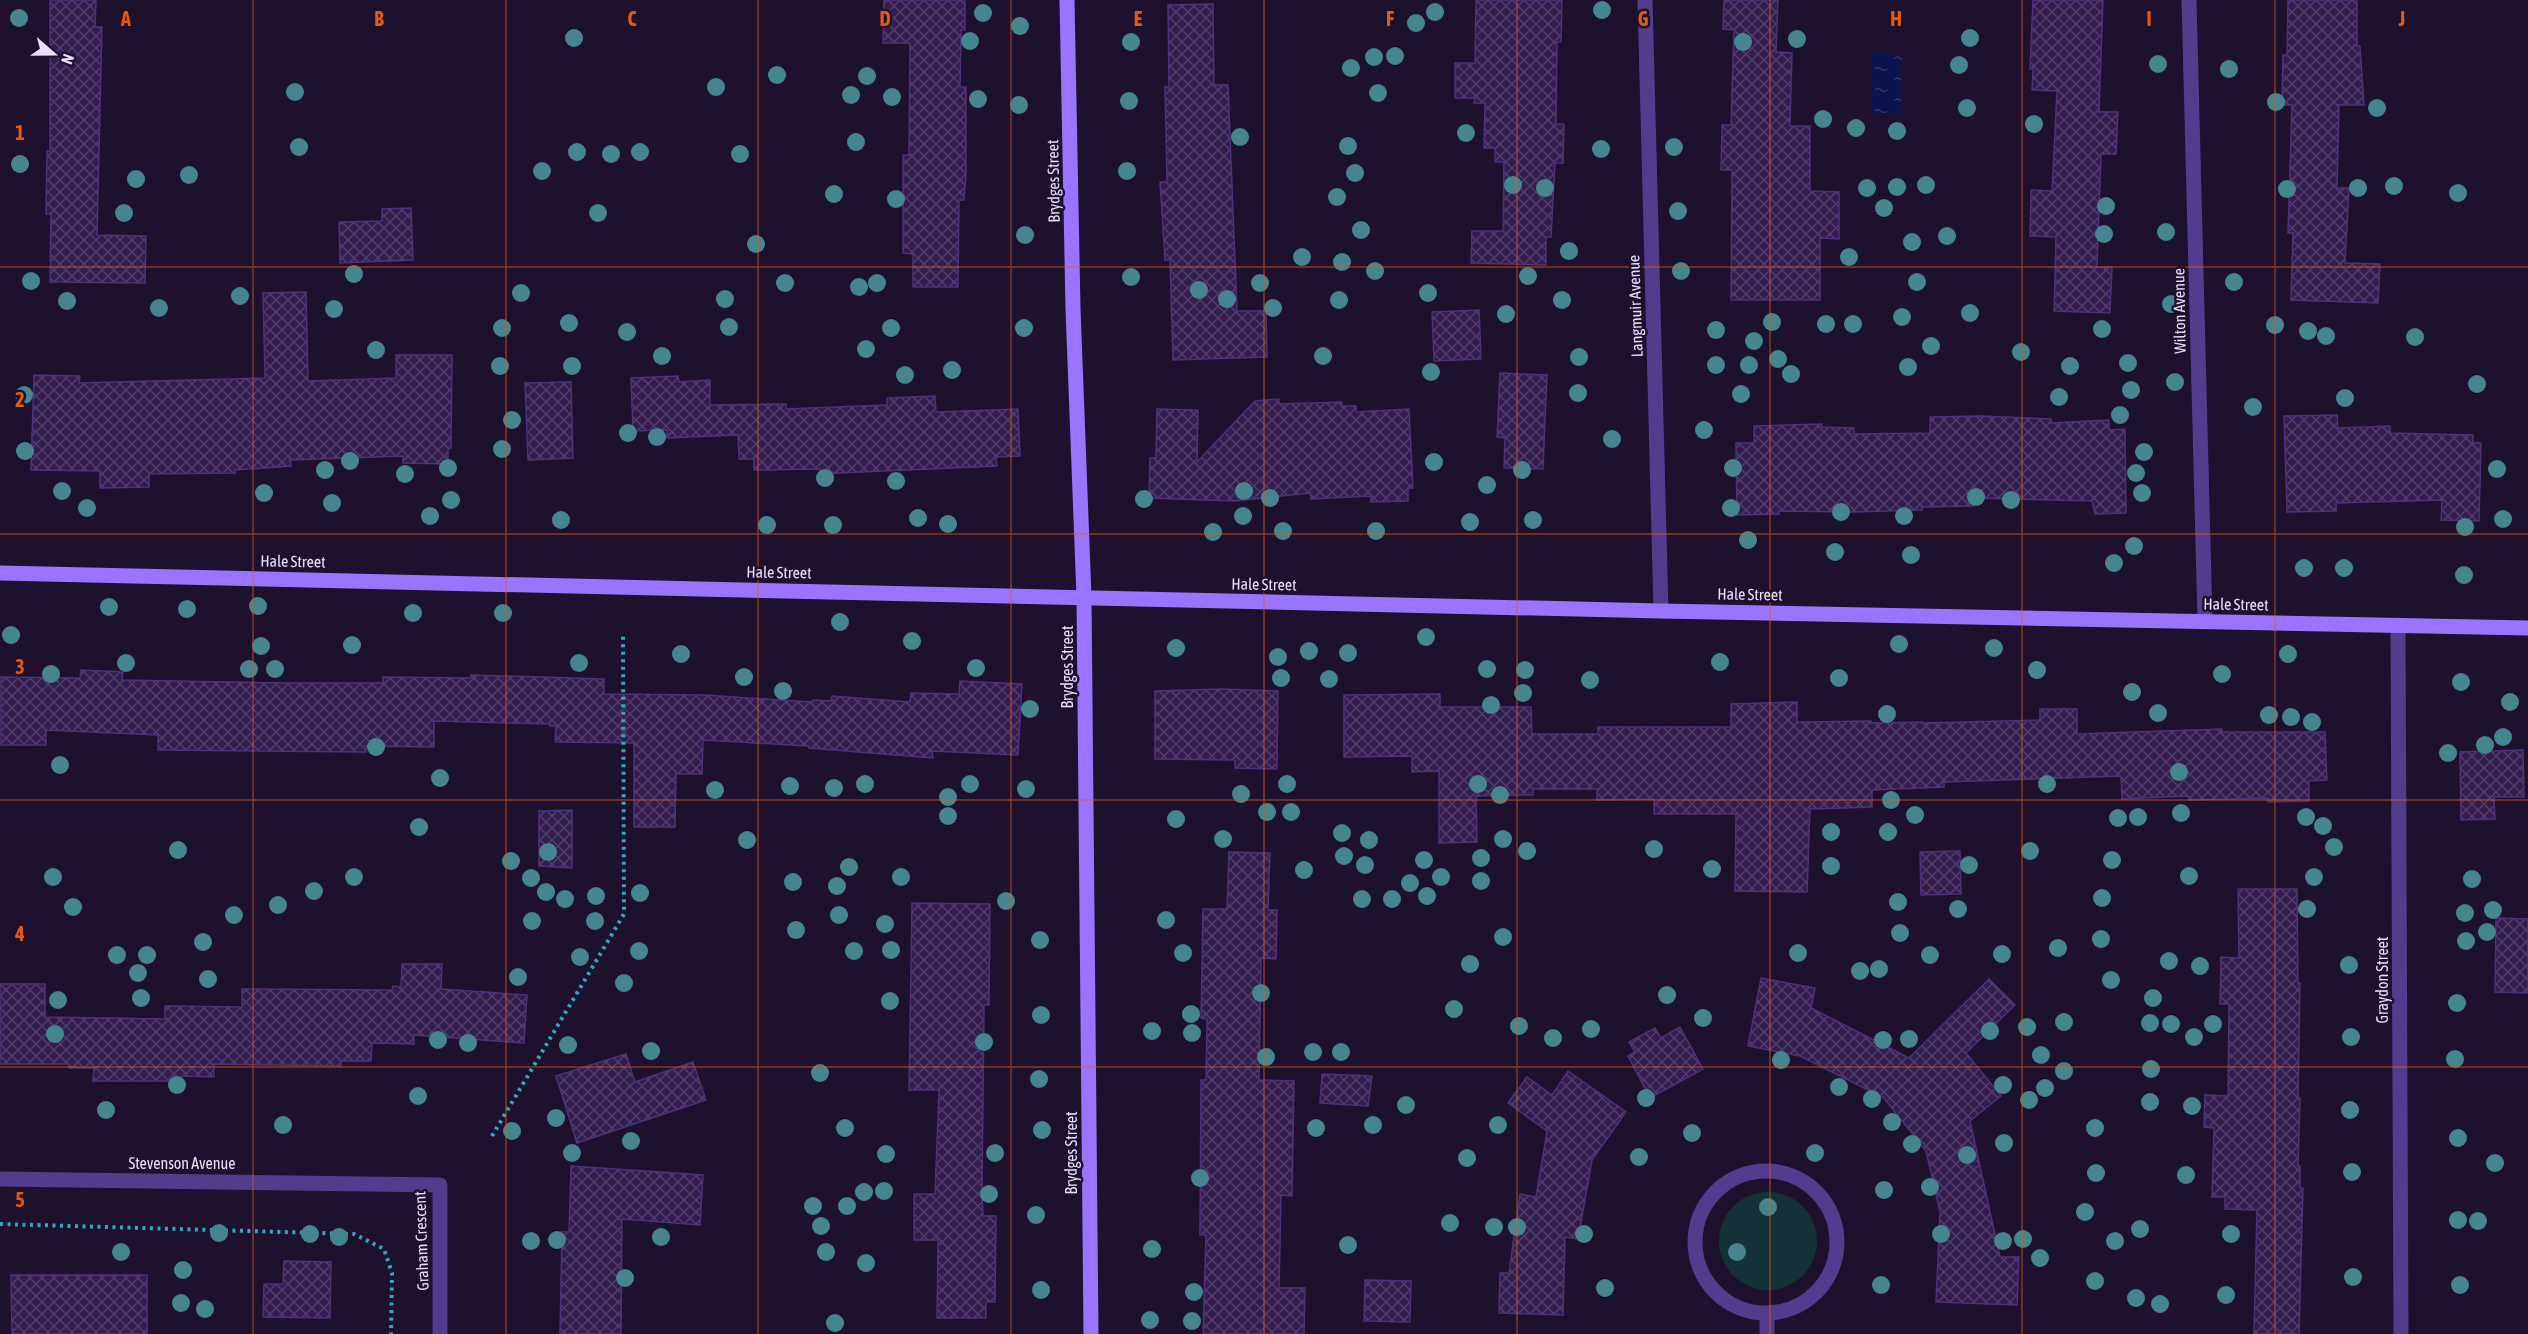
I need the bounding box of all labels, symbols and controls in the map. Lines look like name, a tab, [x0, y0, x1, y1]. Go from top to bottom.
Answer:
text: A	[120, 7, 131, 30]
text: B	[374, 7, 384, 30]
text: C	[628, 7, 637, 30]
text: D	[879, 7, 891, 30]
text: E	[1134, 7, 1143, 30]
text: F	[1386, 7, 1394, 30]
text: G	[1638, 7, 1649, 30]
text: H	[1890, 7, 1902, 30]
text: I	[2146, 7, 2152, 30]
text: J	[2398, 7, 2405, 30]
north arrow	[24, 24, 84, 84]
text: N	[58, 52, 78, 67]
text: 1	[15, 121, 25, 144]
street label: Brydges Street	[1043, 139, 1064, 223]
street label: Langmuir Avenue	[1624, 254, 1647, 357]
street label: Wilton Avenue	[2169, 268, 2189, 354]
text: 2	[15, 388, 25, 411]
street label: Hale Street	[260, 551, 326, 571]
street label: Hale Street	[746, 562, 812, 582]
street label: Hale Street	[1231, 574, 1297, 594]
street label: Hale Street	[1717, 584, 1783, 604]
street label: Hale Street	[2203, 594, 2269, 614]
street label: Brydges Street	[1058, 625, 1077, 709]
text: 3	[15, 655, 25, 678]
text: 4	[14, 922, 25, 945]
street label: Graydon Street	[2373, 936, 2392, 1023]
street label: Brydges Street	[1062, 1111, 1081, 1195]
street label: Stevenson Avenue	[128, 1154, 236, 1172]
text: 5	[15, 1188, 25, 1211]
street label: Graham Crescent	[410, 1191, 432, 1291]

